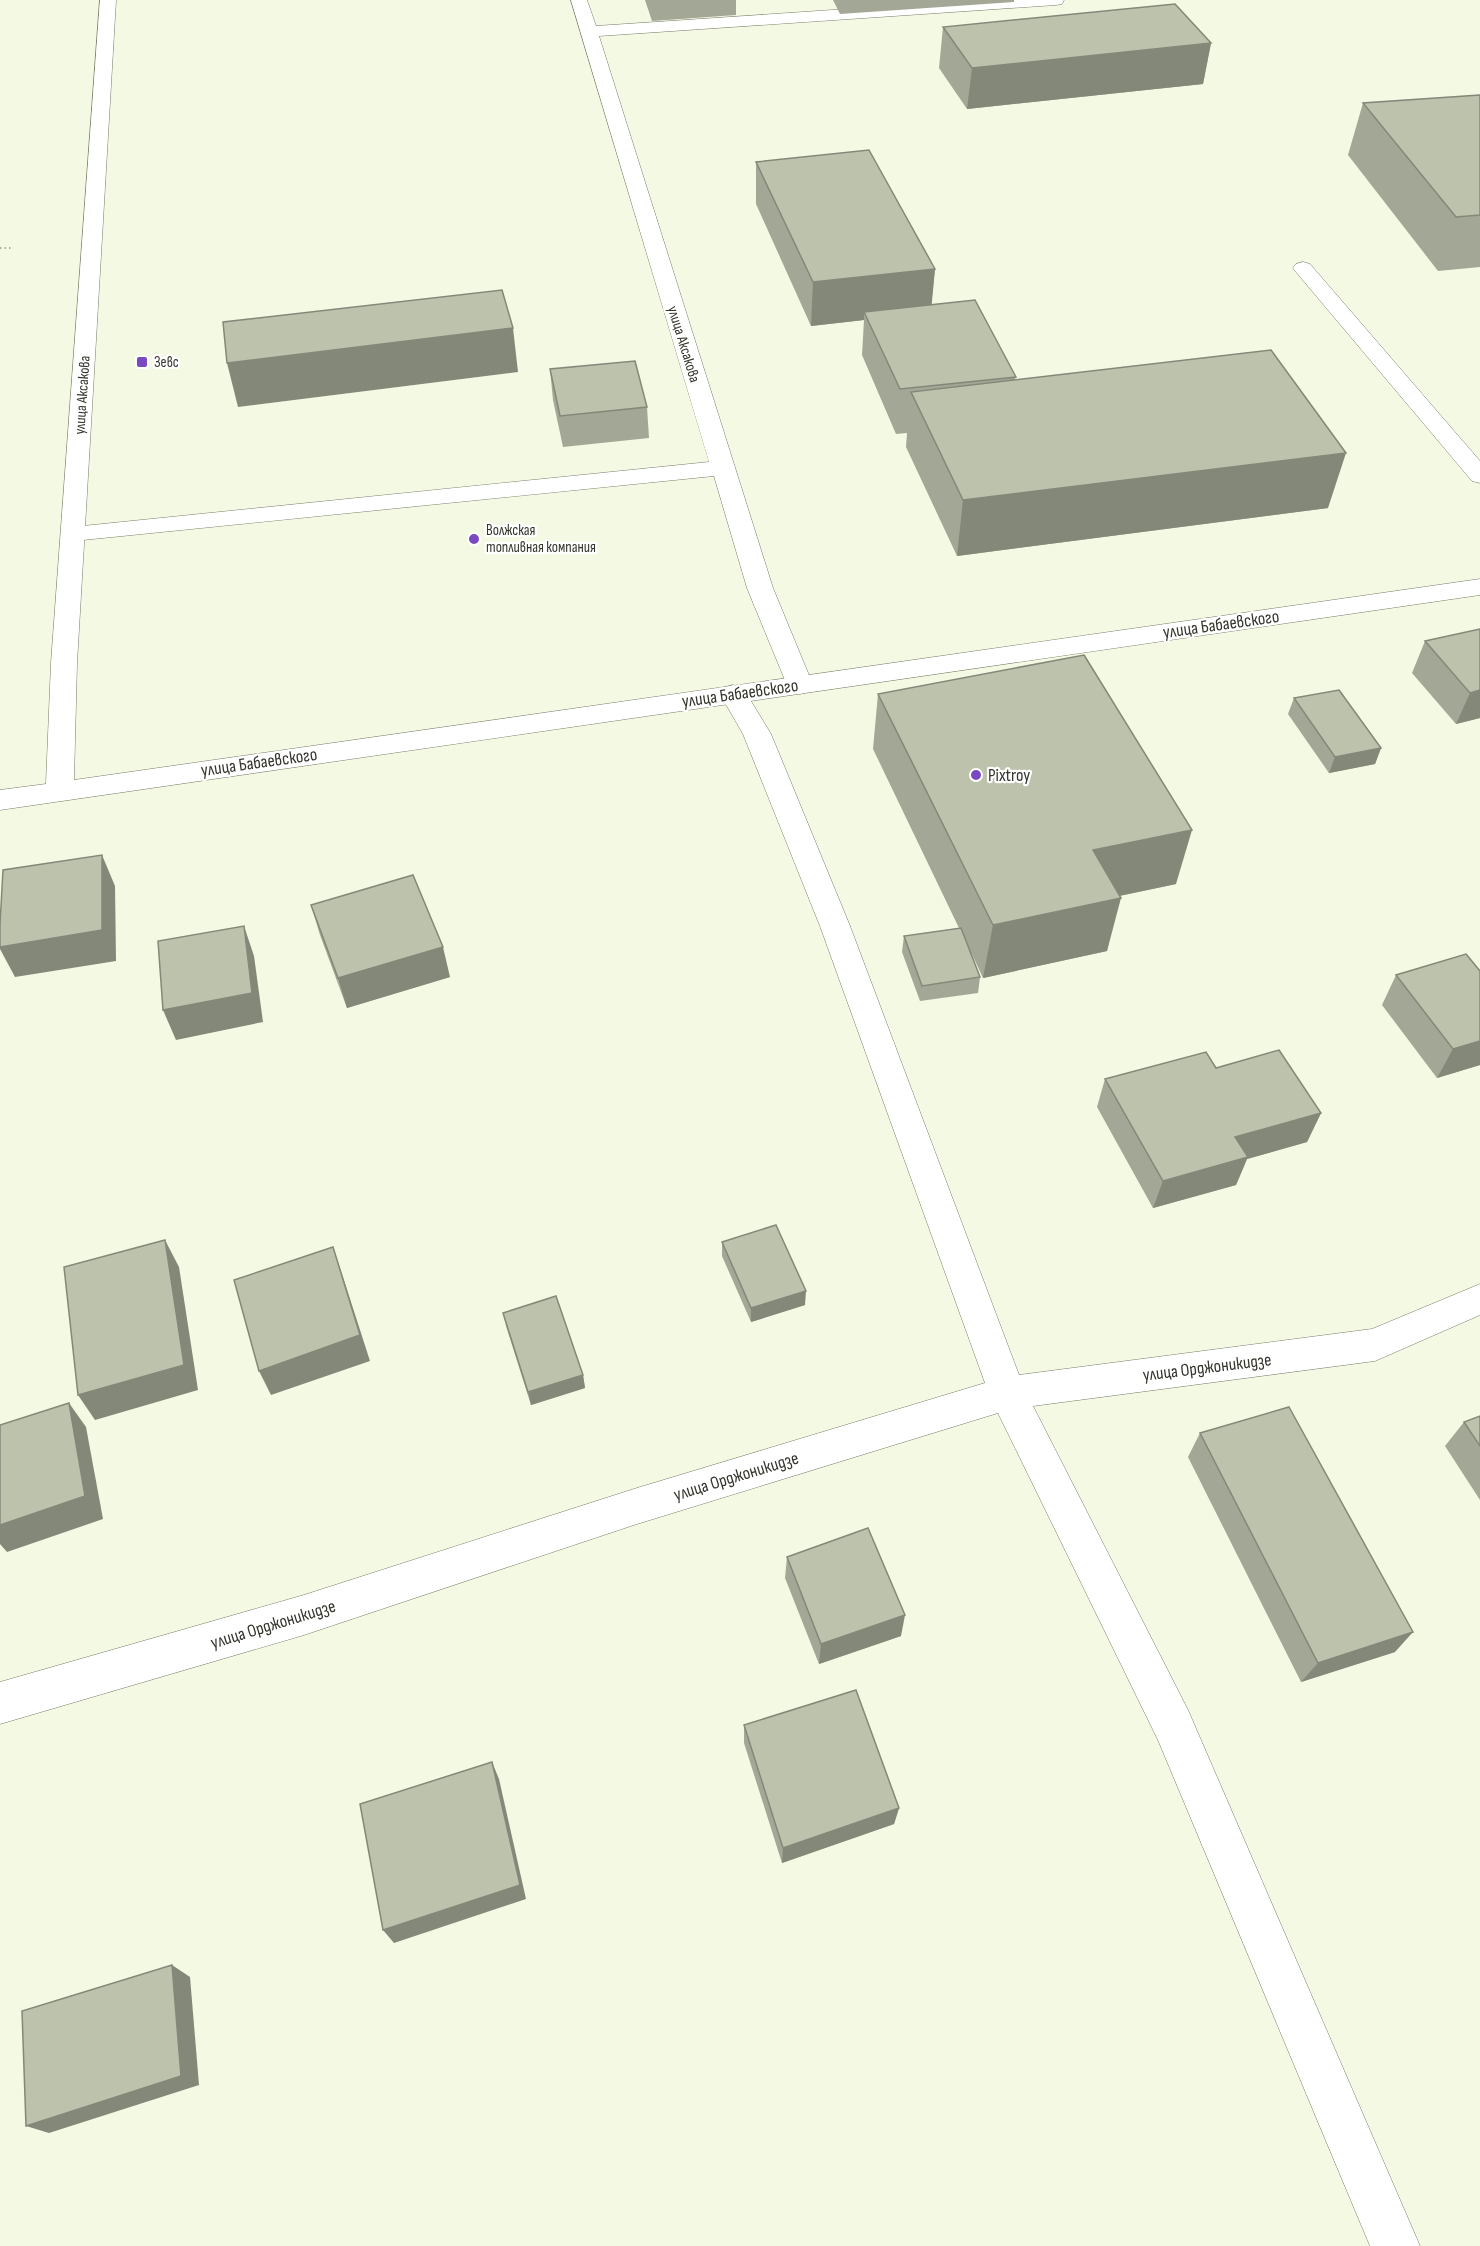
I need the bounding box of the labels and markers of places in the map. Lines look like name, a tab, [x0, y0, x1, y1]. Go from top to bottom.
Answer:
place label: Зевс	[154, 353, 179, 372]
marker: Зевс	[135, 355, 149, 369]
place label: Волжская топливная компания	[486, 521, 596, 557]
marker: Волжская топливная компания	[467, 532, 481, 546]
place label: Pixtroy	[988, 765, 1030, 786]
marker: Pixtroy	[969, 768, 983, 782]

